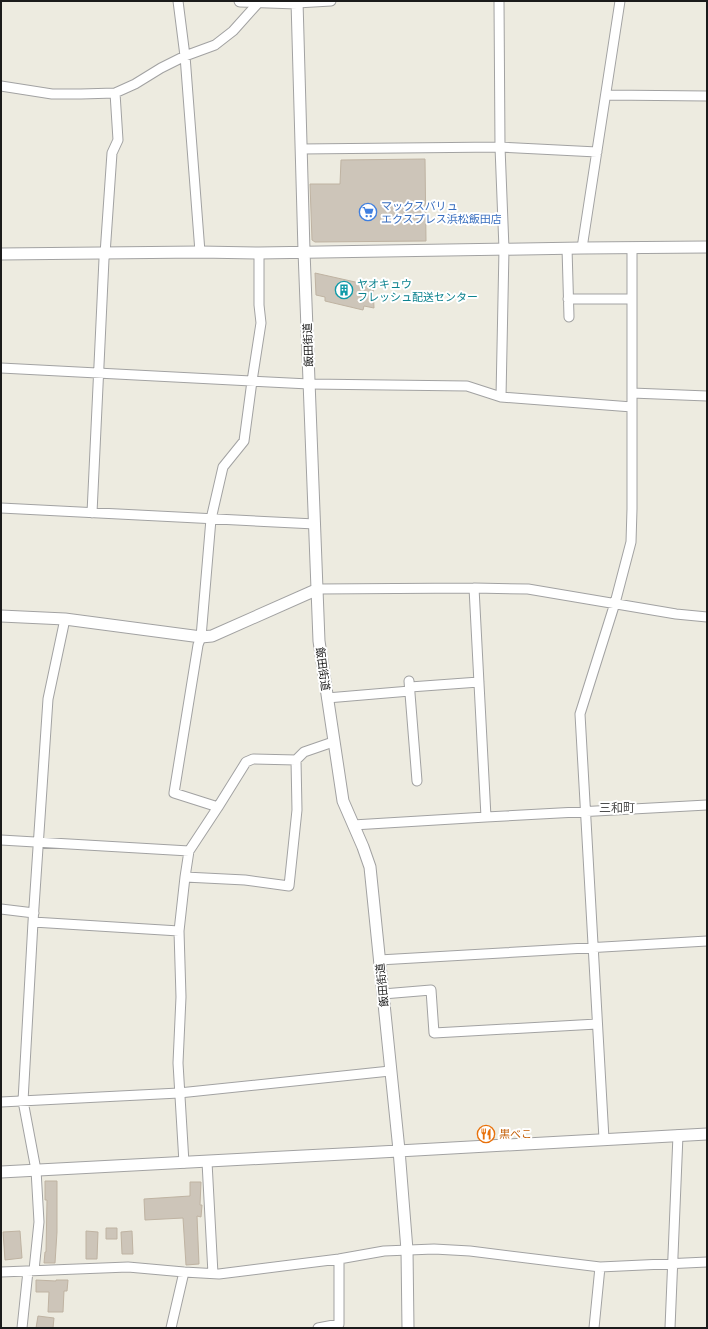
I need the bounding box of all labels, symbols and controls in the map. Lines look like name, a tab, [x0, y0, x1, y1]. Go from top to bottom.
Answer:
place label: マックスバリュ エクスプレス浜松飯田店	[381, 199, 502, 226]
supermarket icon: マックスバリュ エクスプレス浜松飯田店	[358, 202, 378, 222]
place label: ヤオキュウ フレッシュ配送センター	[357, 277, 478, 304]
building icon: ヤオキュウ フレッシュ配送センター	[334, 280, 354, 300]
street label: 飯田街道	[300, 323, 316, 367]
street label: 飯田街道	[313, 646, 333, 692]
district label: 三和町	[599, 800, 635, 816]
street label: 飯田街道	[373, 962, 391, 1008]
restaurant icon: 黒べこ	[476, 1124, 496, 1144]
place label: 黒べこ	[499, 1127, 532, 1141]

